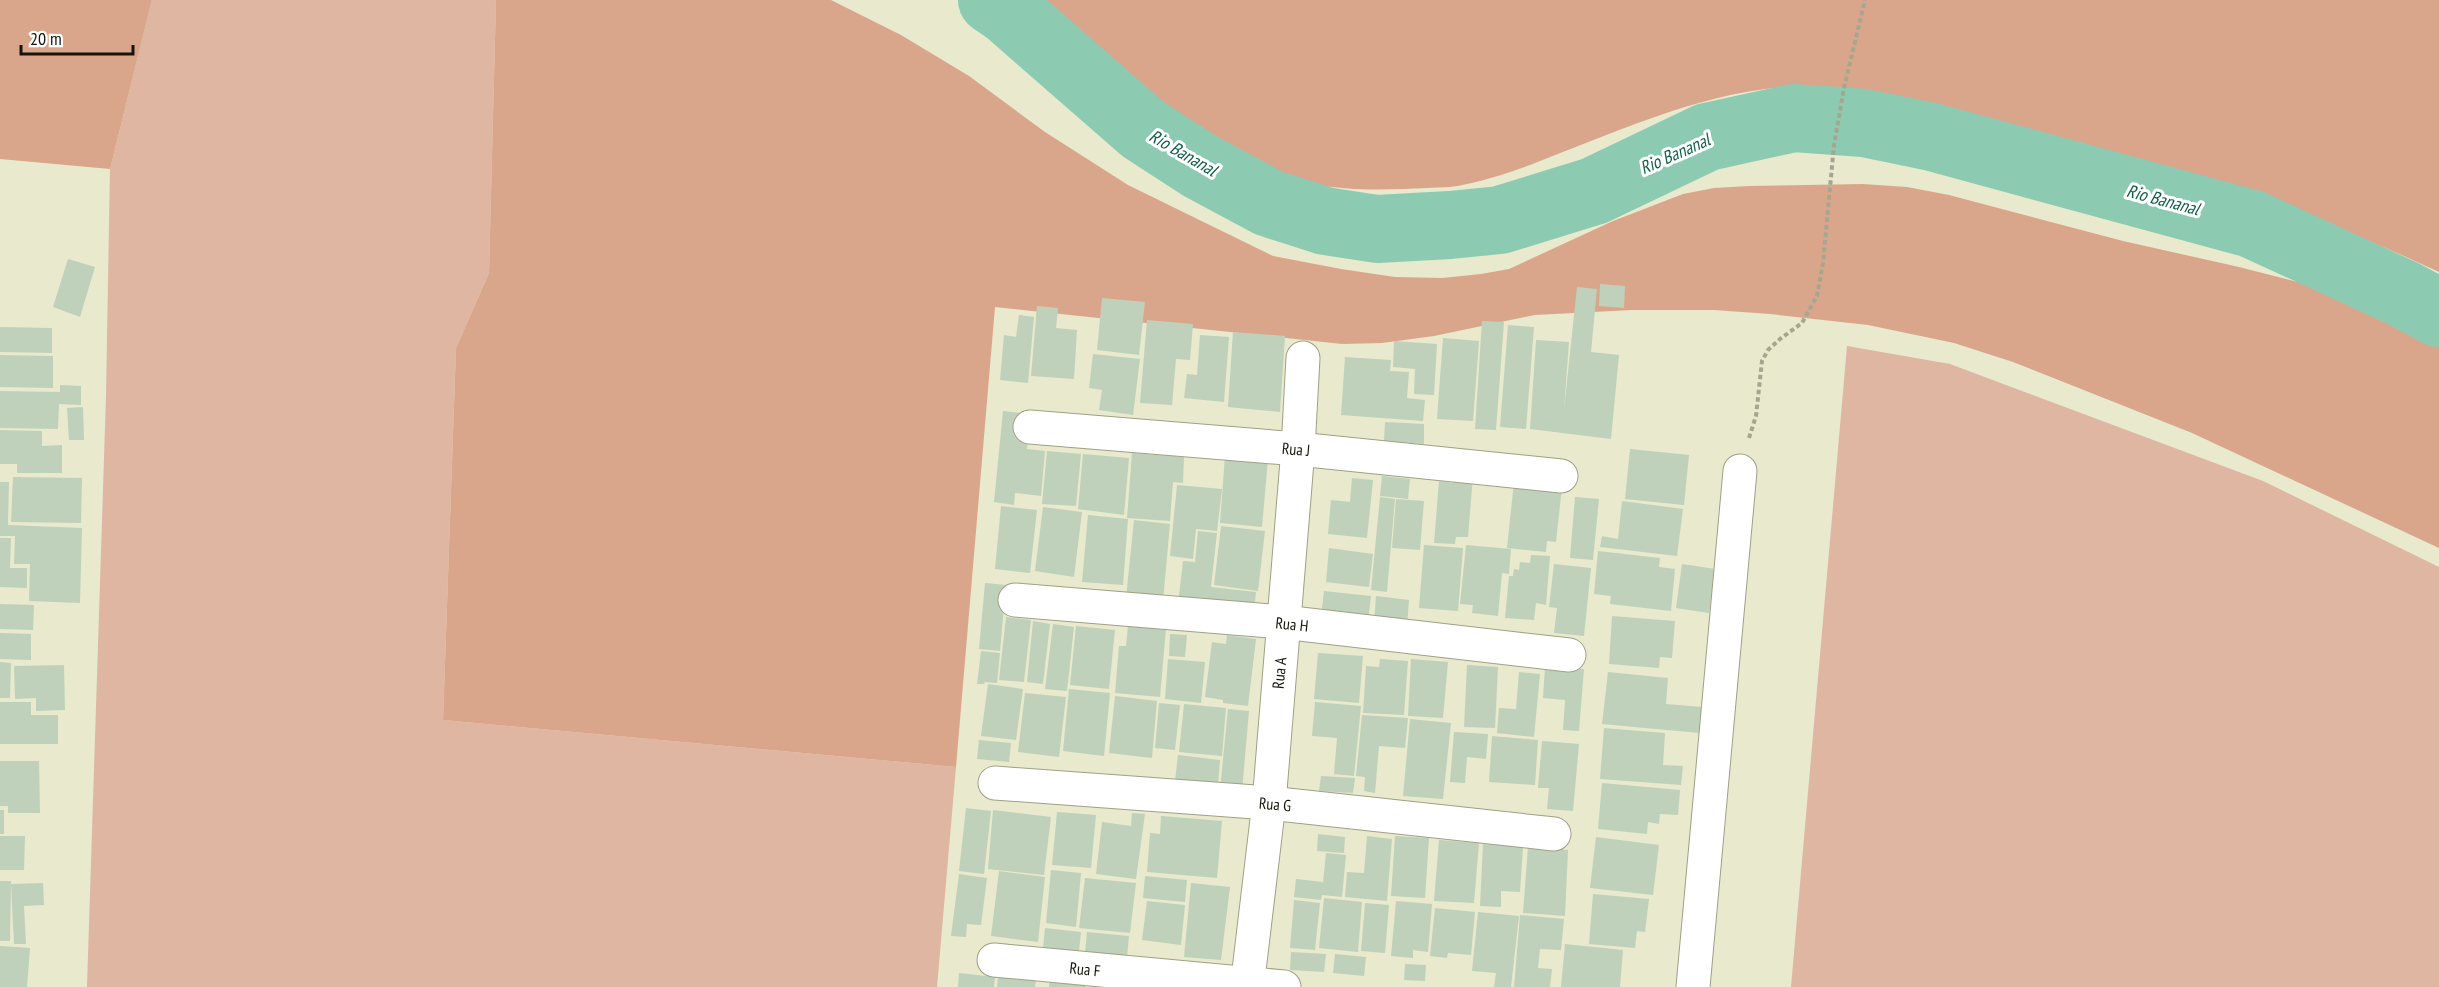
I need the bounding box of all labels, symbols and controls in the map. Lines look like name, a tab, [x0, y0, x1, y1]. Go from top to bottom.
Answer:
scale bar	[21, 18, 134, 56]
text: 20 m	[30, 27, 62, 50]
water label: Rio Bananal	[1145, 124, 1223, 182]
water label: Rio Bananal	[1636, 127, 1715, 179]
water label: Rio Bananal	[2124, 179, 2204, 221]
street label: Rua J	[1281, 438, 1311, 460]
street label: Rua H	[1275, 612, 1309, 636]
street label: Rua A	[1268, 656, 1290, 690]
street label: Rua G	[1258, 793, 1292, 815]
street label: Rua F	[1069, 957, 1101, 981]

